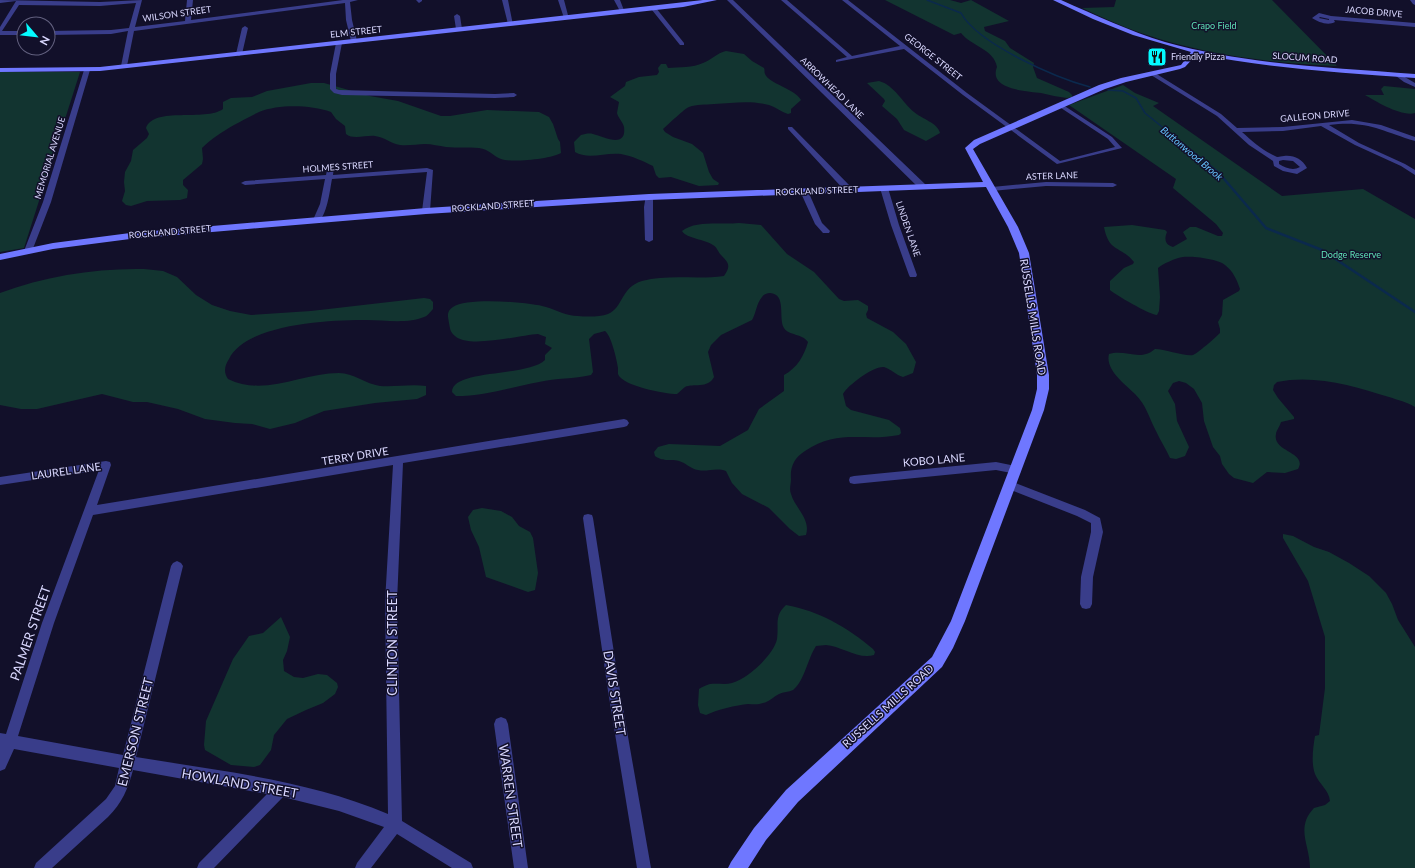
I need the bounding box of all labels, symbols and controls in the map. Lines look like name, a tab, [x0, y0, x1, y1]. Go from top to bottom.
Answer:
street label: WILSON STREET	[142, 3, 213, 24]
street label: JACOB DRIVE	[1345, 4, 1403, 19]
north arrow	[16, 16, 56, 56]
park label: Crapo Field	[1191, 20, 1237, 31]
street label: ELM STREET	[329, 23, 383, 40]
street label: GEORGE STREET	[902, 31, 965, 83]
text: N	[38, 34, 53, 48]
restaurant icon: Friendly Pizza	[1146, 46, 1168, 68]
street label: SLOCUM ROAD	[1272, 50, 1338, 65]
place label: Friendly Pizza	[1171, 51, 1225, 62]
street label: ARROWHEAD LANE	[798, 55, 866, 121]
street label: GALLEON DRIVE	[1280, 107, 1350, 124]
street label: MEMORIAL AVENUE	[32, 115, 67, 200]
water label: Buttonwood Brook	[1158, 123, 1226, 183]
street label: HOLMES STREET	[302, 158, 374, 174]
street label: ASTER LANE	[1026, 169, 1078, 182]
street label: ROCKLAND STREET	[775, 184, 859, 197]
street label: ROCKLAND STREET	[451, 197, 535, 214]
street label: LINDEN LANE	[894, 200, 923, 258]
street label: ROCKLAND STREET	[128, 222, 212, 241]
park label: Dodge Reserve	[1321, 249, 1381, 260]
street label: RUSSELLS MILLS ROAD	[1018, 258, 1049, 376]
street label: TERRY DRIVE	[320, 444, 389, 467]
street label: KOBO LANE	[902, 450, 966, 469]
street label: LAUREL LANE	[30, 459, 102, 482]
street label: PALMER STREET	[6, 583, 54, 683]
street label: CLINTON STREET	[384, 590, 400, 696]
street label: DAVIS STREET	[600, 649, 630, 737]
street label: RUSSELLS MILLS ROAD	[840, 661, 936, 750]
street label: EMERSON STREET	[114, 676, 156, 788]
street label: WARREN STREET	[496, 743, 526, 849]
street label: HOWLAND STREET	[181, 765, 300, 801]

